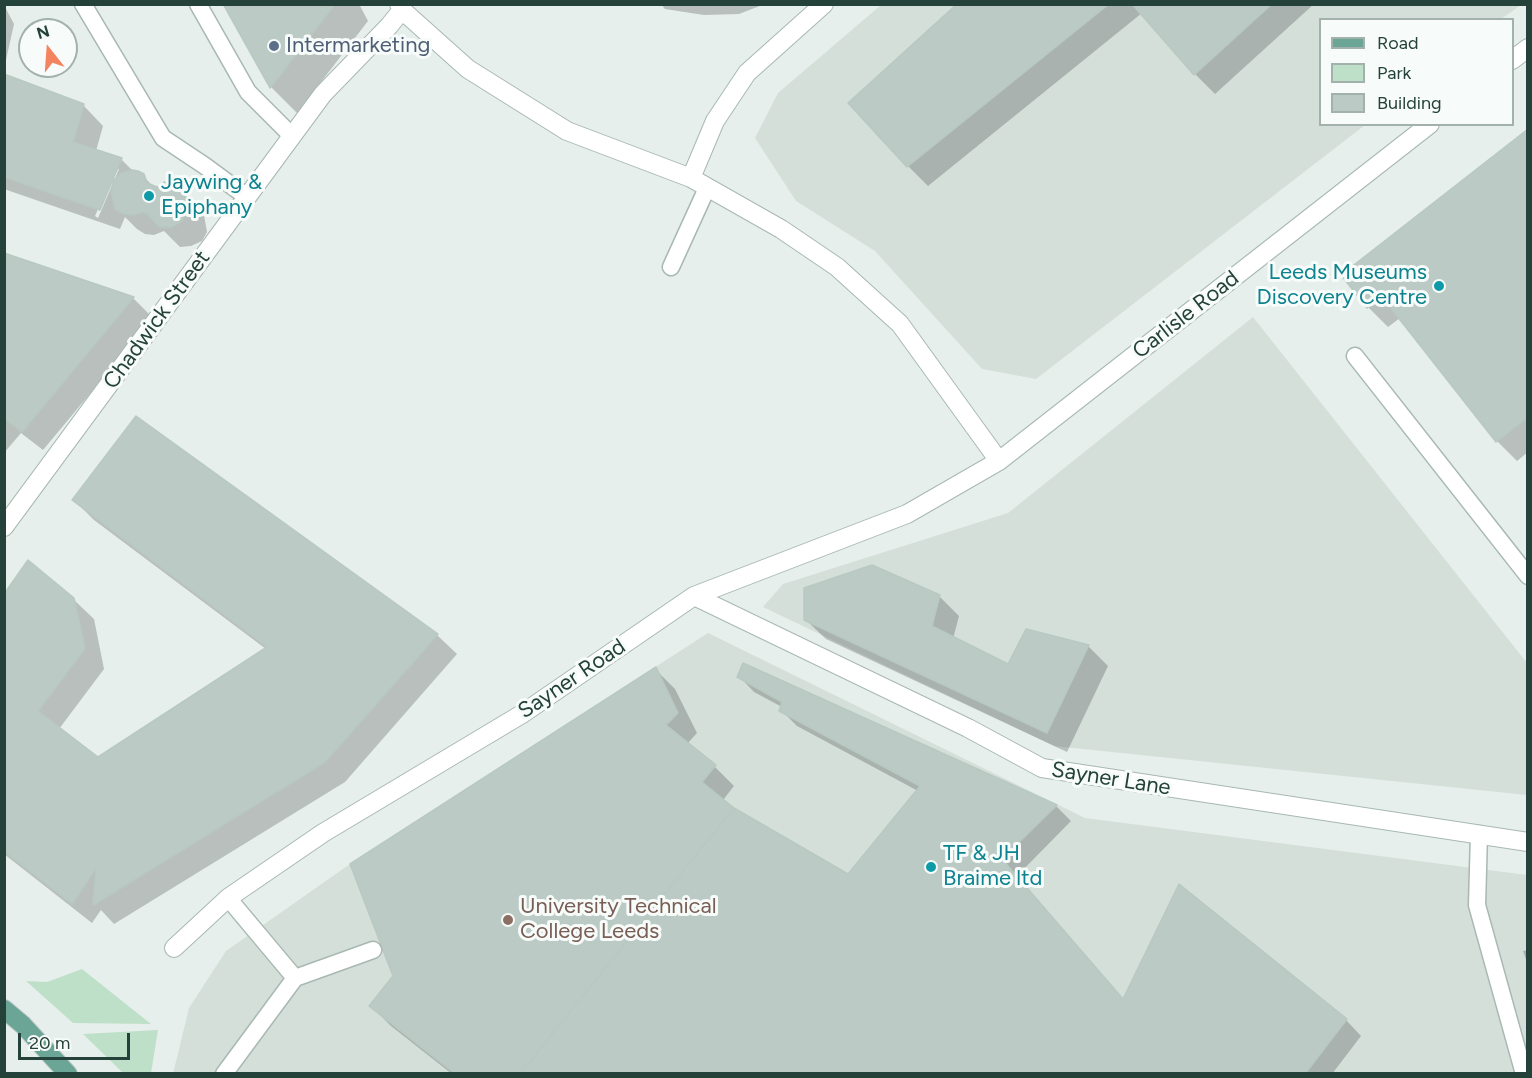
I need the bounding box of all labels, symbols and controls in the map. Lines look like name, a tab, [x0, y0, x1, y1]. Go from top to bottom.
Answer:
north arrow	[18, 18, 78, 78]
legend	[1319, 18, 1514, 126]
text: N	[34, 21, 52, 43]
text: Road	[1377, 32, 1418, 54]
place label: Intermarketing	[286, 33, 430, 59]
marker: Intermarketing	[267, 39, 281, 53]
text: Park	[1377, 62, 1411, 84]
text: Building	[1377, 92, 1442, 114]
place label: Jaywing & Epiphany	[161, 170, 262, 222]
marker: Jaywing & Epiphany	[142, 189, 156, 203]
street label: Chadwick Street	[98, 246, 216, 394]
place label: Leeds Museums Discovery Centre	[1257, 260, 1427, 312]
street label: Carlisle Road	[1128, 265, 1244, 365]
marker: Leeds Museums Discovery Centre	[1432, 279, 1446, 293]
street label: Sayner Road	[513, 633, 631, 725]
street label: Sayner Lane	[1050, 757, 1172, 801]
place label: TF & JH Braime ltd	[943, 841, 1042, 892]
marker: TF & JH Braime ltd	[924, 860, 938, 874]
place label: University Technical College Leeds	[520, 894, 717, 945]
marker: University Technical College Leeds	[501, 913, 515, 927]
scale bar	[21, 1021, 134, 1059]
text: 20 m	[29, 1032, 70, 1054]

